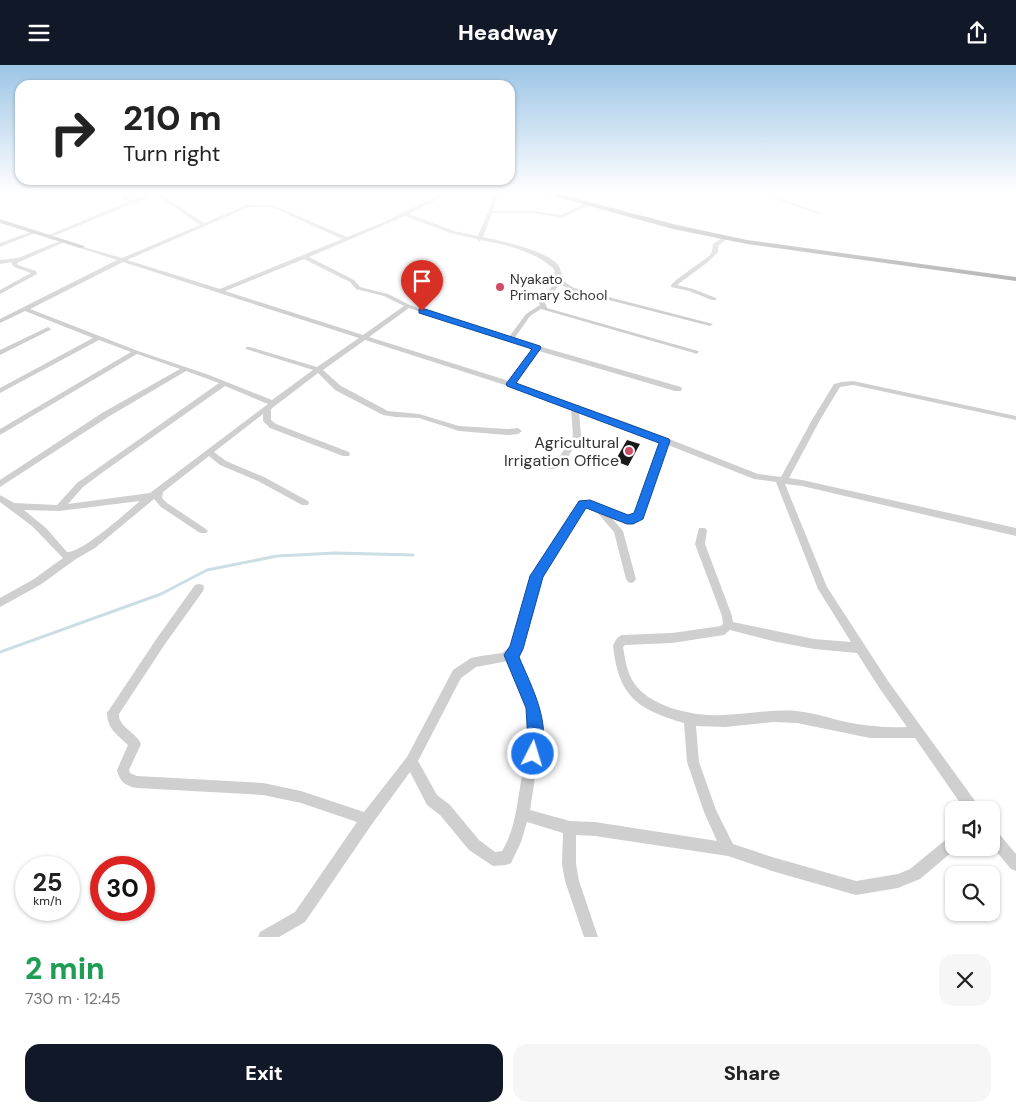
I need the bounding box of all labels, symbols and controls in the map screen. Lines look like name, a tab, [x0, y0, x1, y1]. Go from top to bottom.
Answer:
text: Headway	[458, 18, 558, 47]
icon: menu	[25, 19, 53, 47]
icon: share	[963, 19, 991, 47]
text: 210 m	[123, 95, 222, 141]
icon: right	[40, 100, 105, 165]
text: Turn right	[123, 139, 220, 168]
pin	[401, 260, 443, 311]
icon: arrive	[408, 267, 436, 295]
place label: Nyakato Primary School	[510, 270, 607, 304]
marker: Nyakato Primary School	[494, 281, 506, 293]
place label: Agricultural Irrigation Office	[504, 432, 619, 471]
marker: Agricultural Irrigation Office	[623, 445, 635, 457]
position arrow	[506, 727, 558, 779]
map controls	[945, 801, 1000, 921]
button: sound	[945, 801, 1000, 856]
speed limit sign: 30	[90, 856, 155, 921]
text: 25	[33, 866, 62, 899]
button: search	[945, 866, 1000, 921]
text: km/h	[33, 893, 62, 909]
text: 2 min	[25, 949, 105, 988]
button: close	[939, 954, 991, 1006]
text: 730 m · 12:45	[25, 988, 121, 1009]
button: Exit	[25, 1044, 503, 1102]
button: Share	[513, 1044, 991, 1102]

